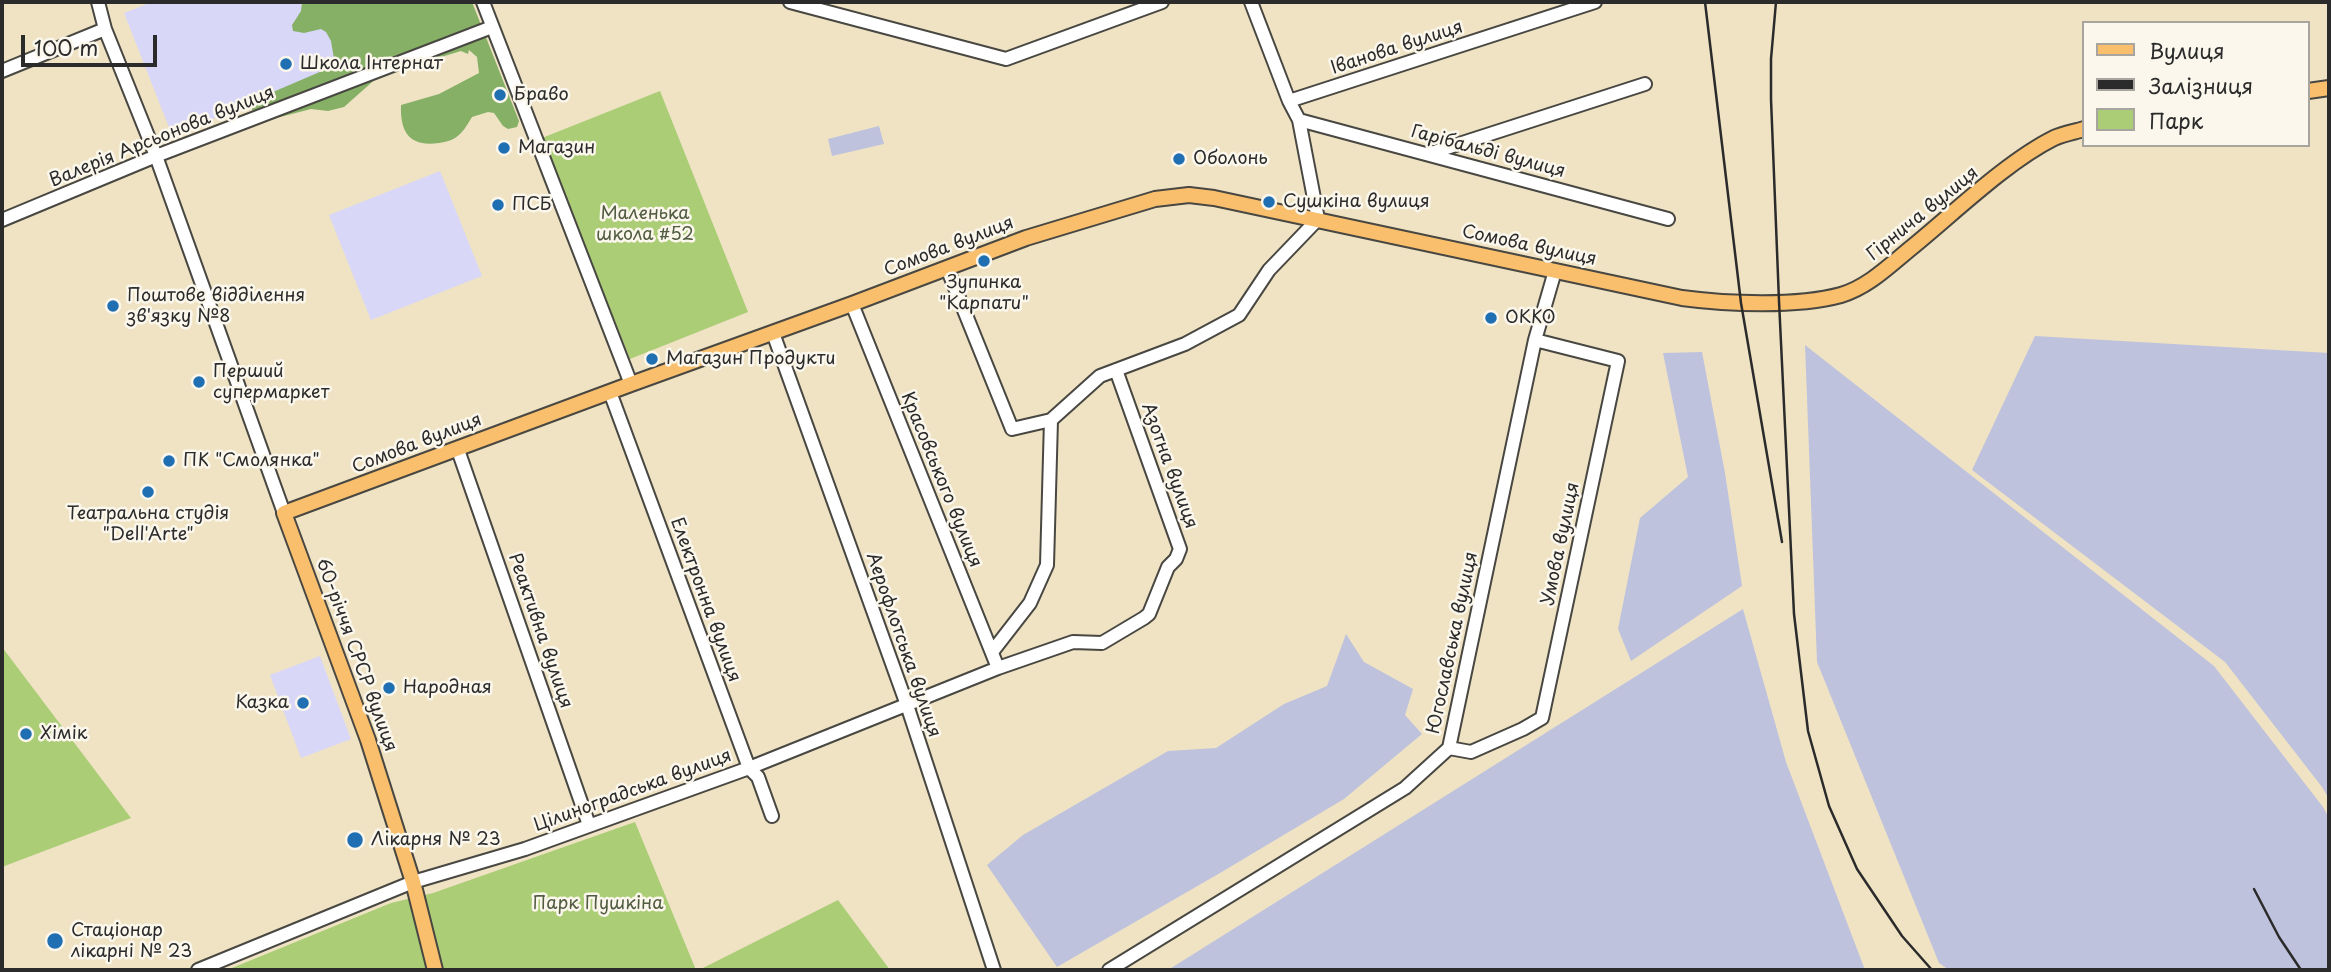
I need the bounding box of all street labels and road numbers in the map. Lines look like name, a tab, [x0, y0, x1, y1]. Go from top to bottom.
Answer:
street label: Іванова вулиця	[1328, 16, 1466, 80]
street label: Валерія Арсьонова вулиця	[46, 82, 278, 192]
street label: Гарібальді вулиця	[1408, 121, 1568, 183]
street label: Гірнича вулиця	[1863, 162, 1983, 266]
street label: Сомова вулиця	[881, 212, 1017, 282]
street label: Сомова вулиця	[1460, 221, 1598, 271]
street label: Красовського вулиця	[896, 389, 986, 571]
street label: Азотна вулиця	[1136, 400, 1202, 532]
street label: Сомова вулиця	[349, 409, 485, 479]
street label: Умова вулиця	[1537, 481, 1585, 607]
street label: Електронна вулиця	[665, 515, 745, 685]
street label: Аерофлотська вулиця	[861, 550, 945, 740]
street label: Югославська вулиця	[1423, 550, 1483, 736]
street label: Реактивна вулиця	[503, 551, 577, 711]
street label: 60-річчя СРСР вулиця	[311, 555, 401, 755]
street label: Цілиноградська вулиця	[531, 745, 735, 837]

